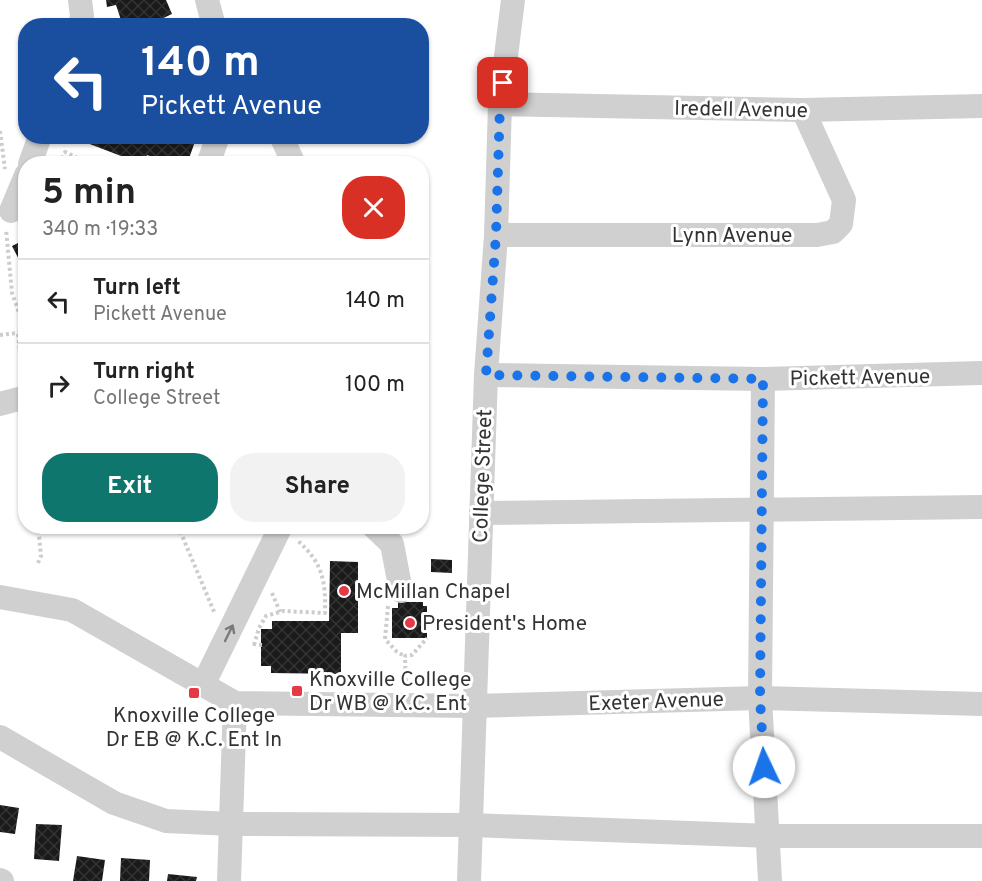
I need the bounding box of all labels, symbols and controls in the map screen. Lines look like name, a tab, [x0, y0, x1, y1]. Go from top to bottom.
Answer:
text: 140 m	[141, 38, 260, 91]
icon: left	[42, 42, 120, 120]
pin	[477, 57, 528, 108]
icon: arrive	[486, 66, 519, 99]
text: Pickett Avenue	[141, 90, 322, 124]
street label: Iredell Avenue	[674, 96, 808, 125]
text: 5 min	[42, 171, 136, 217]
button: close	[342, 176, 405, 239]
text: 340 m · 19:33	[42, 217, 158, 243]
street label: Lynn Avenue	[672, 223, 792, 250]
text: Turn left	[93, 275, 181, 302]
icon: left	[42, 285, 75, 318]
text: 140 m	[346, 288, 405, 315]
text: Pickett Avenue	[93, 302, 227, 328]
text: Turn right	[93, 359, 195, 386]
street label: Pickett Avenue	[790, 364, 931, 393]
icon: right	[42, 369, 75, 402]
text: 100 m	[345, 372, 405, 399]
text: College Street	[93, 386, 220, 412]
street label: College Street	[468, 409, 499, 543]
button: Exit	[42, 453, 218, 522]
button: Share	[230, 453, 405, 522]
place label: McMillan Chapel	[356, 579, 511, 606]
marker: McMillan Chapel	[337, 584, 351, 598]
place label: President's Home	[422, 611, 587, 638]
marker: President's Home	[403, 616, 417, 630]
one-way arrow	[224, 624, 236, 642]
place label: Knoxville College Dr WB @ K.C. Ent	[309, 667, 471, 718]
marker: Knoxville College Dr WB @ K.C. Ent	[290, 684, 304, 698]
marker: Knoxville College Dr EB @ K.C. Ent In	[187, 686, 201, 700]
street label: Exeter Avenue	[588, 687, 724, 718]
place label: Knoxville College Dr EB @ K.C. Ent In	[106, 703, 282, 754]
position arrow	[732, 735, 796, 799]

